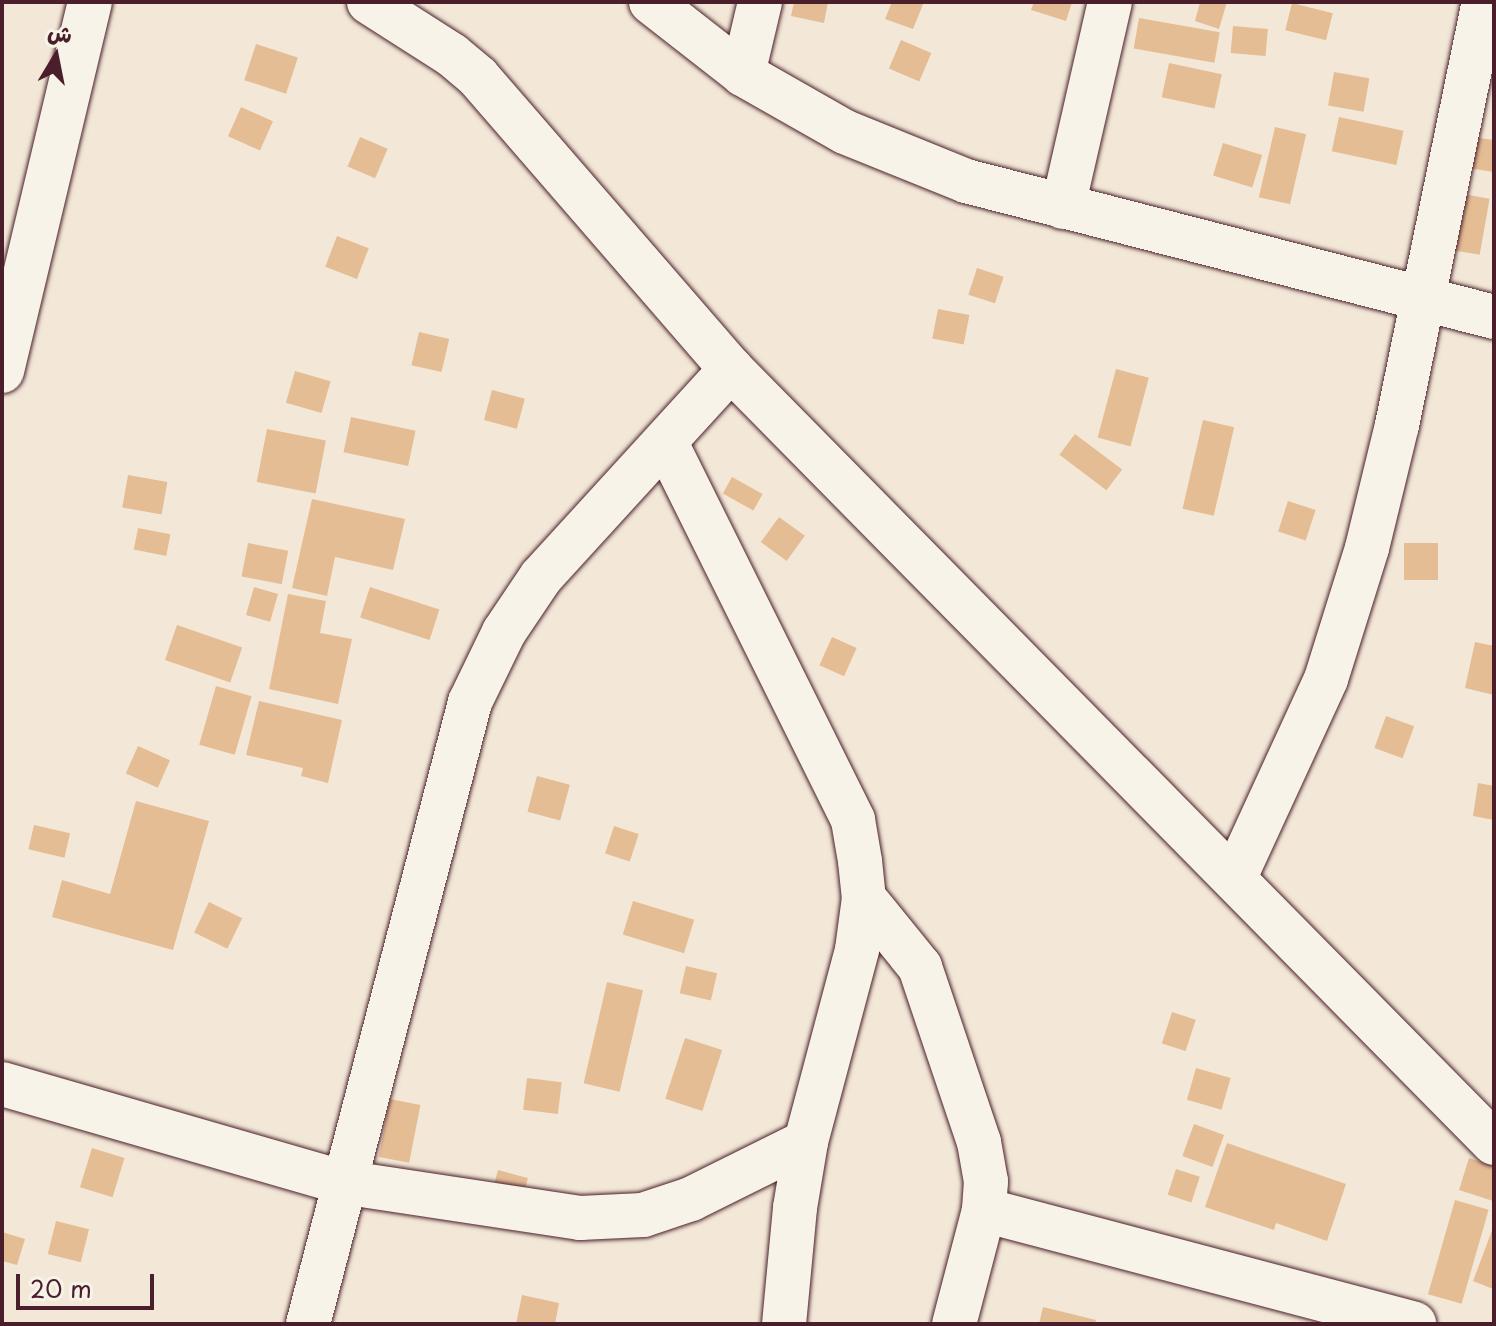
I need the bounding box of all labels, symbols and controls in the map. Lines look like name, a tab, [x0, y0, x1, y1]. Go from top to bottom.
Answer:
text: ش	[45, 14, 75, 50]
north arrow	[16, 16, 96, 96]
scale bar	[20, 1258, 158, 1308]
text: 20 m	[30, 1270, 92, 1306]

